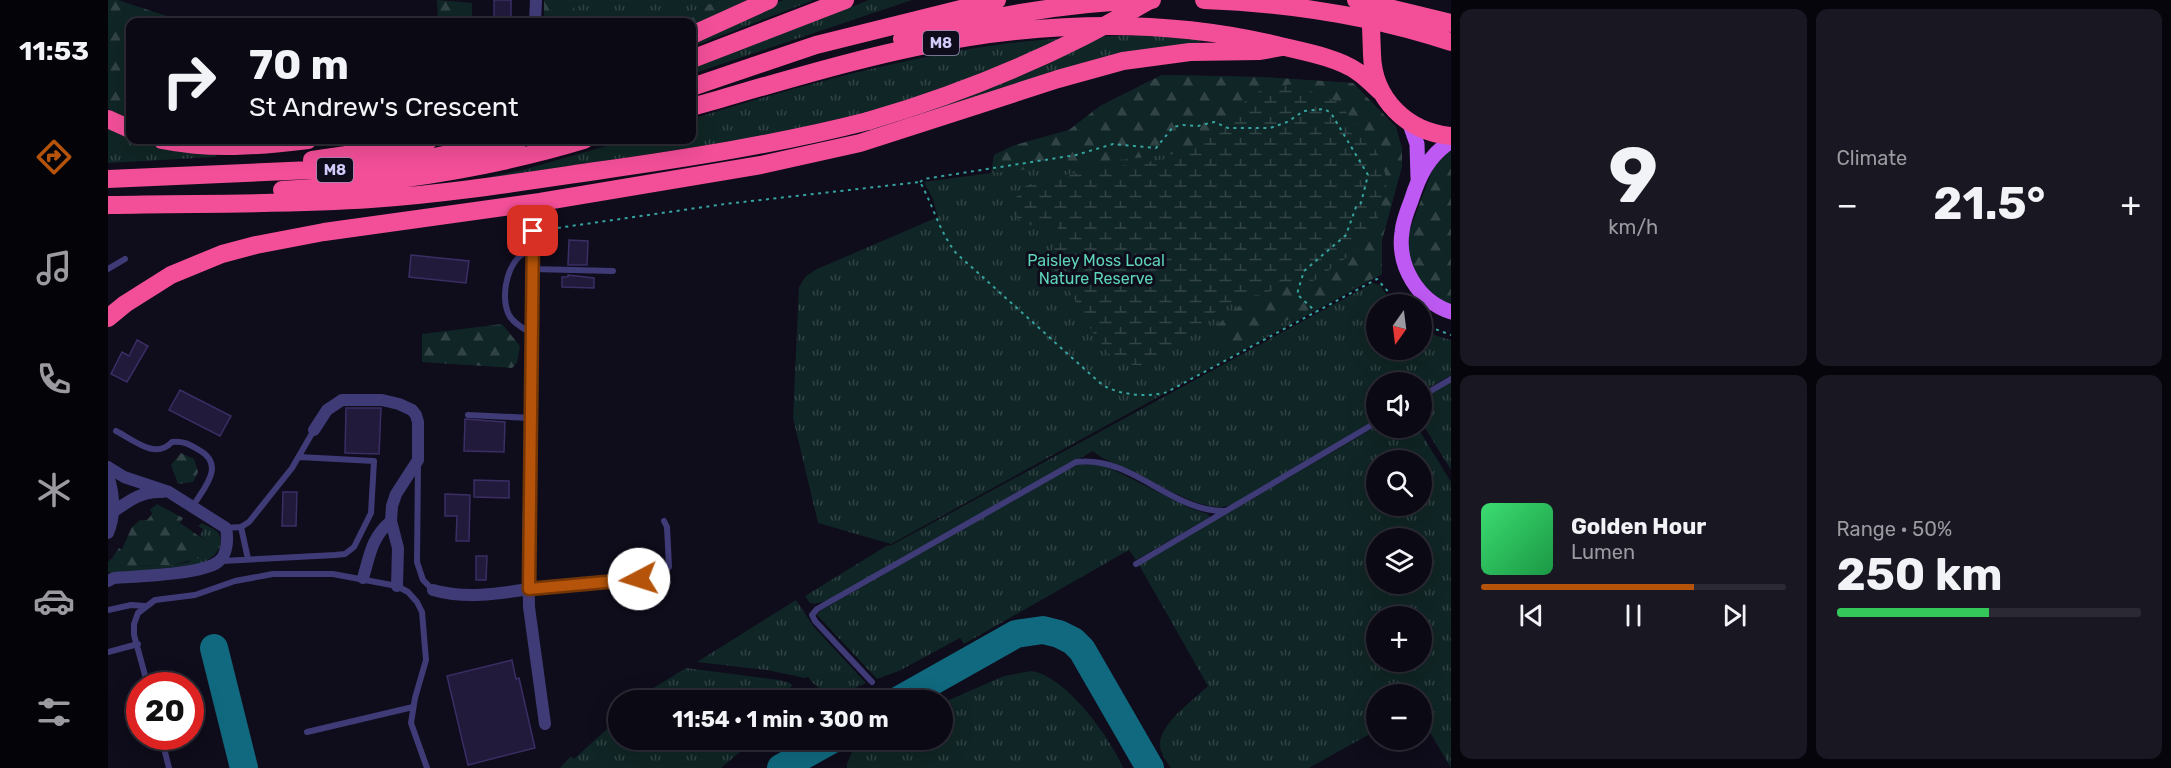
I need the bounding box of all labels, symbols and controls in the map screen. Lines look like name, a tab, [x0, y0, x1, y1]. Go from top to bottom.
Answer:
road number: M8	[923, 31, 959, 55]
text: 11:53	[19, 35, 89, 67]
text: 70 m	[249, 40, 349, 90]
icon: right	[150, 42, 228, 120]
text: St Andrew's Crescent	[249, 91, 518, 123]
text: 9	[1608, 129, 1658, 222]
icon: directions	[33, 136, 75, 178]
text: Climate	[1837, 146, 1907, 170]
road number: M8	[317, 158, 353, 182]
text: 21.5°	[1933, 177, 2045, 230]
text: −	[1837, 185, 1858, 224]
text: +	[2120, 185, 2141, 224]
pin	[507, 205, 558, 256]
icon: arrive	[516, 214, 549, 247]
text: km/h	[1608, 215, 1658, 239]
icon: music	[33, 247, 75, 289]
park label: Paisley Moss Local Nature Reserve	[1027, 251, 1165, 288]
north arrow	[1366, 294, 1432, 360]
map controls	[1366, 294, 1432, 750]
icon: phone	[33, 358, 75, 400]
button: sound	[1366, 372, 1432, 438]
button: search	[1366, 450, 1432, 516]
icon: climate	[33, 469, 75, 511]
text: Golden Hour	[1571, 513, 1706, 540]
text: Range · 50%	[1837, 517, 1952, 541]
button: layers	[1366, 528, 1432, 594]
text: Lumen	[1571, 540, 1635, 564]
position arrow	[607, 547, 671, 611]
text: 250 km	[1837, 548, 2003, 601]
icon: car	[33, 580, 75, 622]
icon: previous	[1515, 599, 1548, 632]
icon: pause	[1617, 599, 1650, 632]
icon: next	[1718, 599, 1751, 632]
button: +	[1366, 606, 1432, 672]
speed limit sign: 20	[126, 672, 204, 750]
button: −	[1366, 684, 1432, 750]
icon: filters	[33, 691, 75, 733]
text: 11:54 · 1 min · 300 m	[672, 706, 889, 733]

